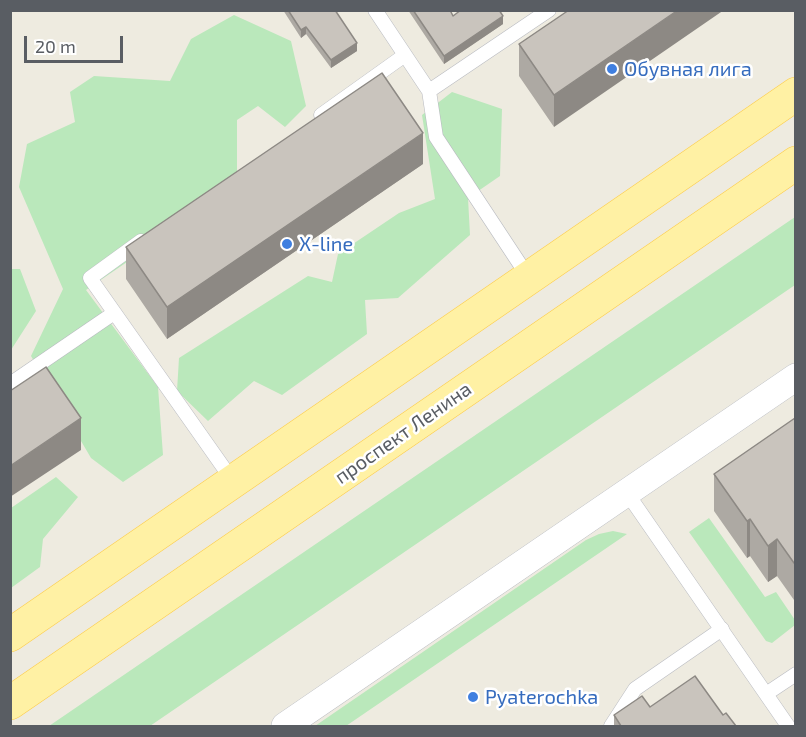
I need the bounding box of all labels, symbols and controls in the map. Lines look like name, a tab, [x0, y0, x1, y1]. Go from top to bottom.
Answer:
scale bar	[27, 24, 126, 62]
text: 20 m	[35, 35, 76, 57]
place label: Обувная лига	[624, 57, 752, 81]
marker: Обувная лига	[605, 62, 619, 76]
place label: X-line	[299, 232, 353, 256]
marker: X-line	[280, 237, 294, 251]
street label: проспект Ленина	[330, 377, 476, 489]
place label: Pyaterochka	[485, 685, 598, 709]
marker: Pyaterochka	[466, 690, 480, 704]

